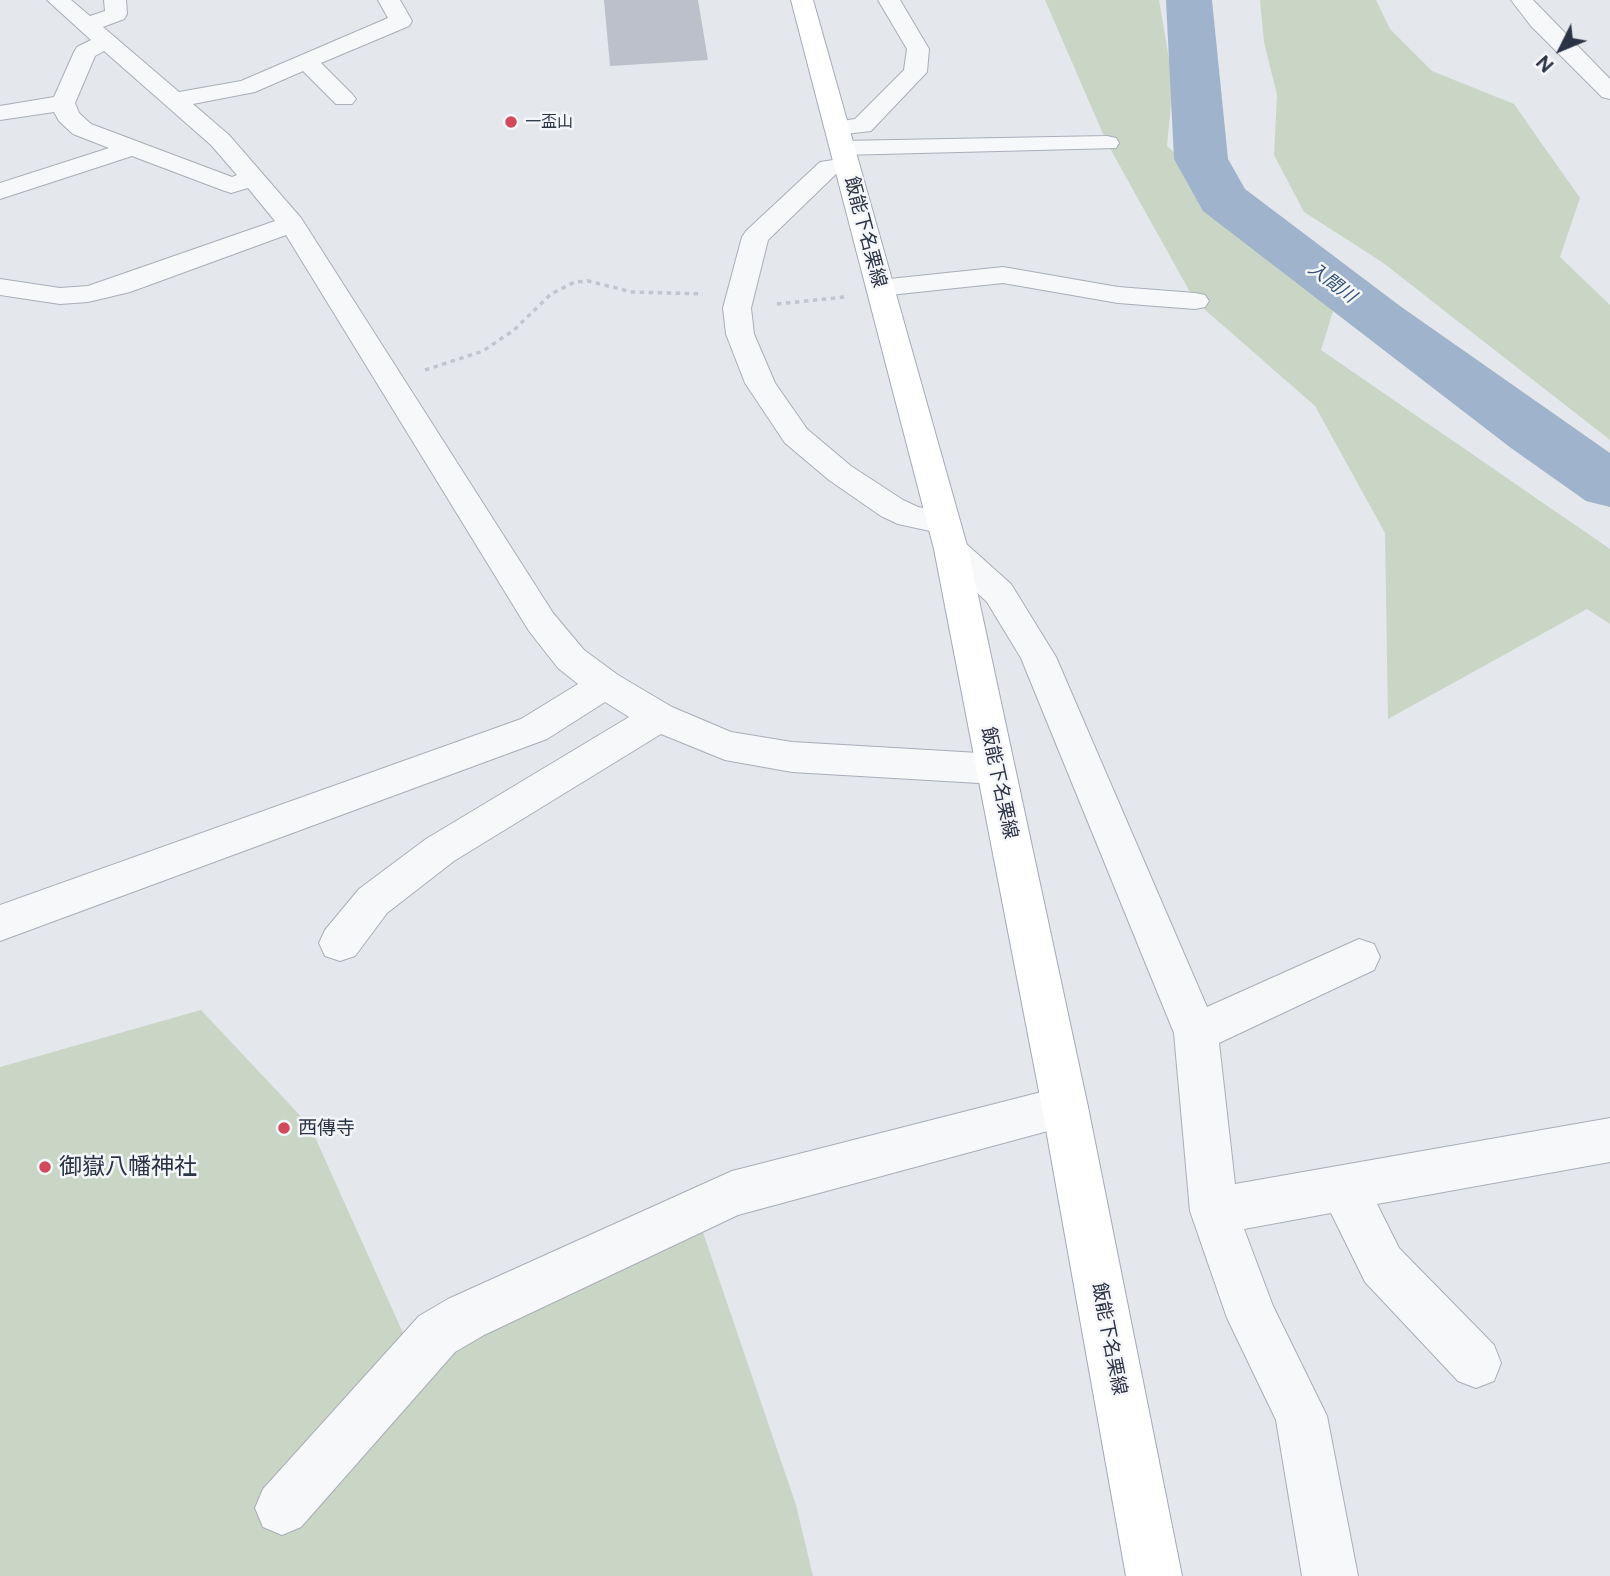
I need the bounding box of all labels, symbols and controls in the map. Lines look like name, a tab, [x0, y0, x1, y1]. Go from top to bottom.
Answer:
north arrow	[1526, 14, 1596, 84]
text: N	[1532, 50, 1559, 77]
place label: 一盃山	[525, 112, 573, 132]
marker: 一盃山	[503, 114, 519, 130]
street label: 飯能下名栗線	[839, 174, 891, 290]
water label: 入間川	[1304, 258, 1360, 308]
street label: 飯能下名栗線	[976, 725, 1022, 841]
place label: 西傳寺	[298, 1117, 355, 1139]
marker: 西傳寺	[276, 1120, 292, 1136]
place label: 御嶽八幡神社	[59, 1153, 197, 1181]
marker: 御嶽八幡神社	[37, 1159, 53, 1175]
street label: 飯能下名栗線	[1087, 1281, 1131, 1397]

